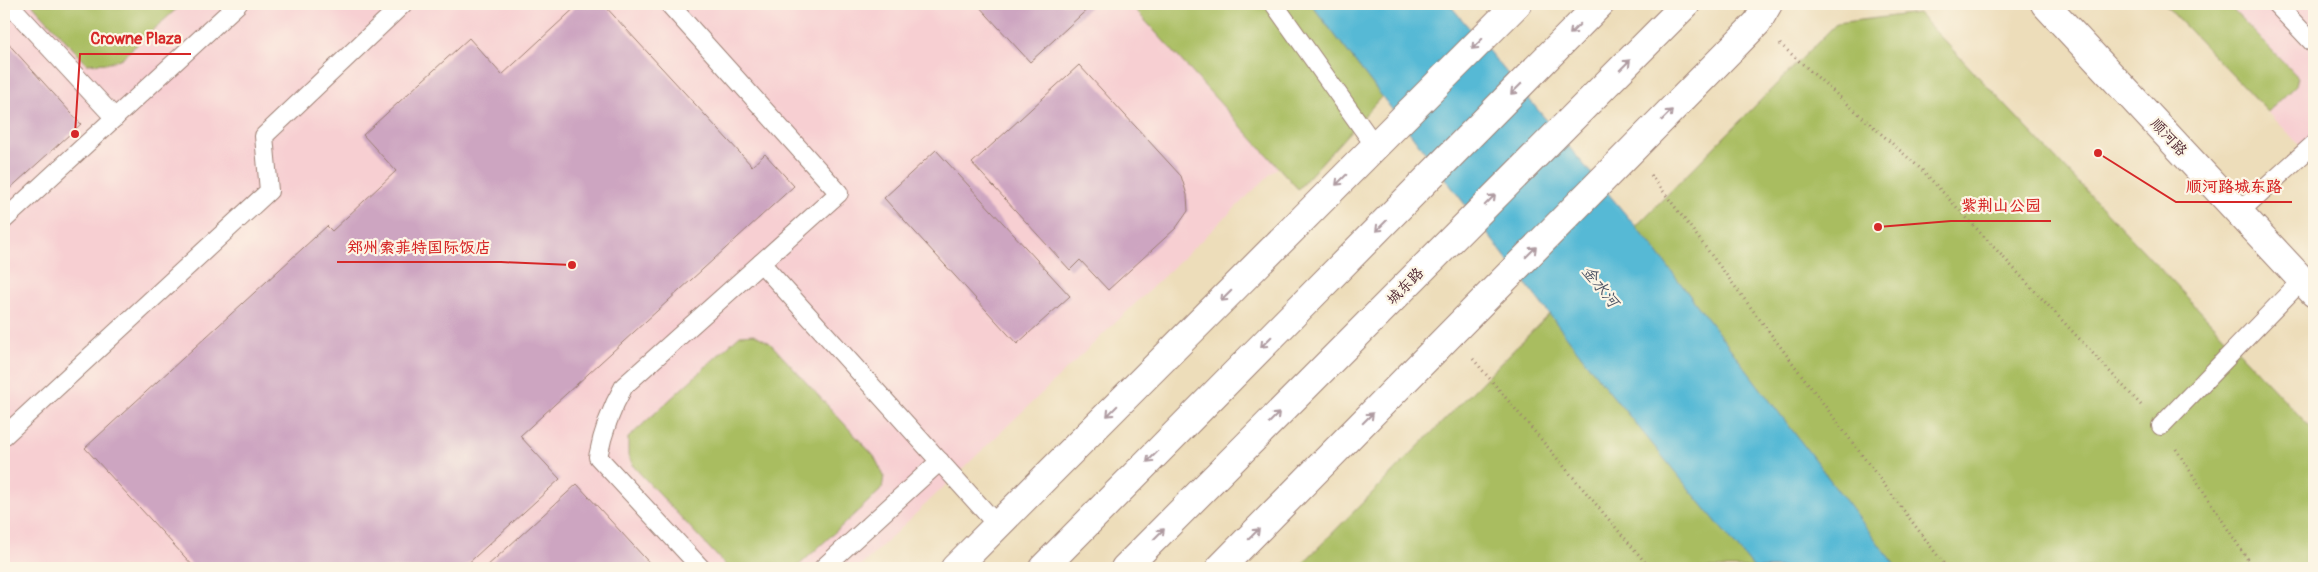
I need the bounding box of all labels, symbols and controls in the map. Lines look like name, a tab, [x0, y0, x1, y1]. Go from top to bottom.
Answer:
callout: Crowne Plaza	[80, 23, 191, 54]
one-way arrow	[1569, 23, 1581, 35]
text: Crowne Plaza	[91, 29, 182, 49]
one-way arrow	[1471, 37, 1483, 50]
one-way arrow	[1618, 59, 1631, 71]
one-way arrow	[1510, 83, 1522, 95]
one-way arrow	[1661, 109, 1673, 121]
street label: 顺河路	[2146, 114, 2191, 160]
callout: 顺河路城东路	[2176, 171, 2292, 202]
one-way arrow	[1335, 174, 1347, 187]
text: 顺河路城东路	[2186, 177, 2282, 197]
callout: 紫荆山公园	[1951, 190, 2051, 221]
one-way arrow	[1484, 194, 1496, 207]
text: 紫荆山公园	[1961, 196, 2041, 216]
one-way arrow	[1374, 220, 1387, 232]
callout: 郑州索菲特国际饭店	[337, 231, 501, 262]
text: 郑州索菲特国际饭店	[347, 238, 491, 258]
one-way arrow	[1525, 246, 1537, 259]
water label: 金水河	[1577, 262, 1625, 314]
street label: 城东路	[1383, 264, 1428, 309]
one-way arrow	[1220, 290, 1233, 302]
one-way arrow	[1261, 335, 1273, 347]
one-way arrow	[1106, 405, 1118, 417]
one-way arrow	[1362, 412, 1374, 424]
one-way arrow	[1267, 413, 1279, 425]
one-way arrow	[1146, 451, 1158, 464]
one-way arrow	[1153, 527, 1165, 540]
one-way arrow	[1248, 527, 1260, 540]

